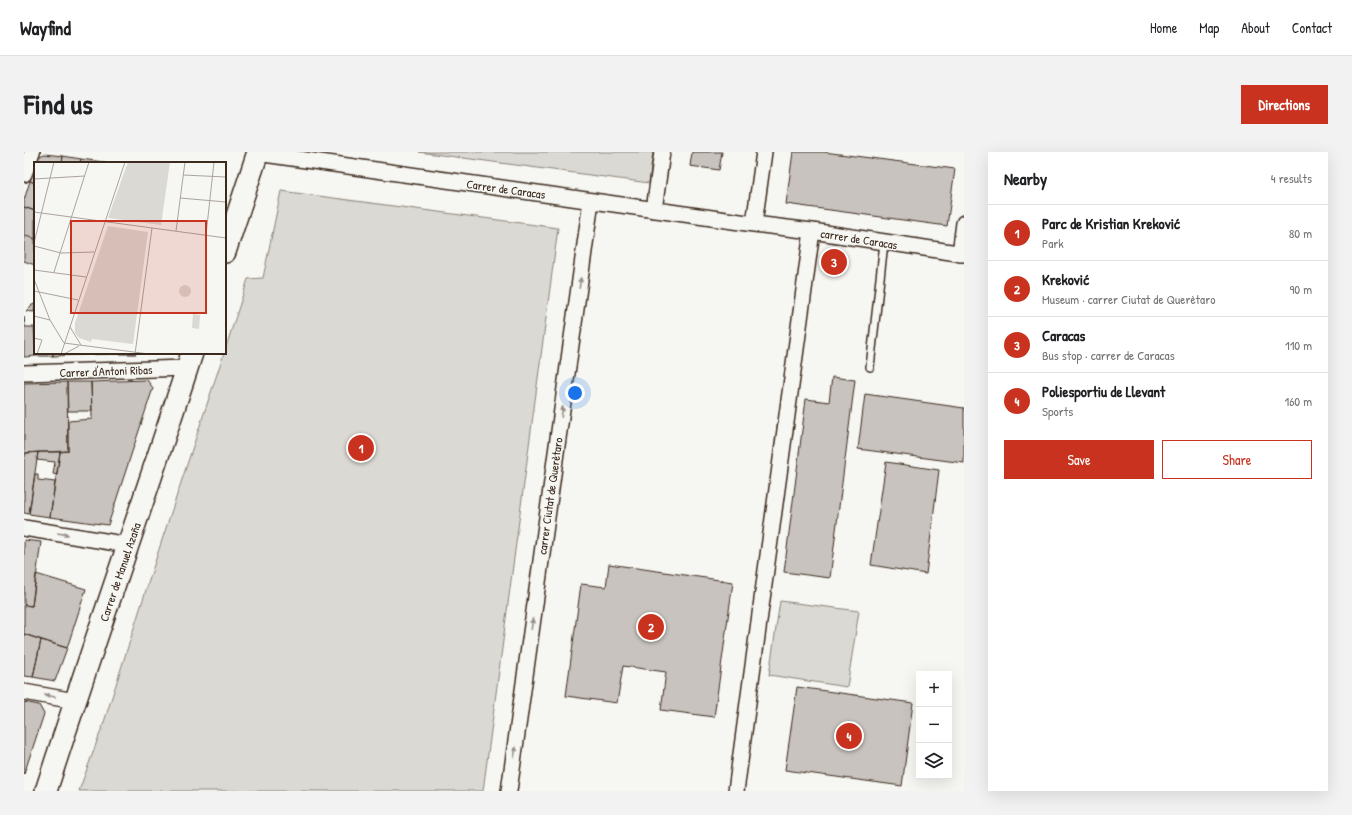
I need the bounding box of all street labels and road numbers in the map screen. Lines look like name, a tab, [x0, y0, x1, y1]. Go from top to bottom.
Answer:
street label: Carrer de Caracas	[465, 175, 547, 203]
street label: carrer de Caracas	[819, 225, 899, 254]
street label: Carrer d'Antoni Ribas	[59, 361, 153, 381]
street label: carrer Ciutat de Querètaro	[533, 436, 567, 556]
street label: Carrer de Manuel Azaña	[95, 520, 145, 624]

